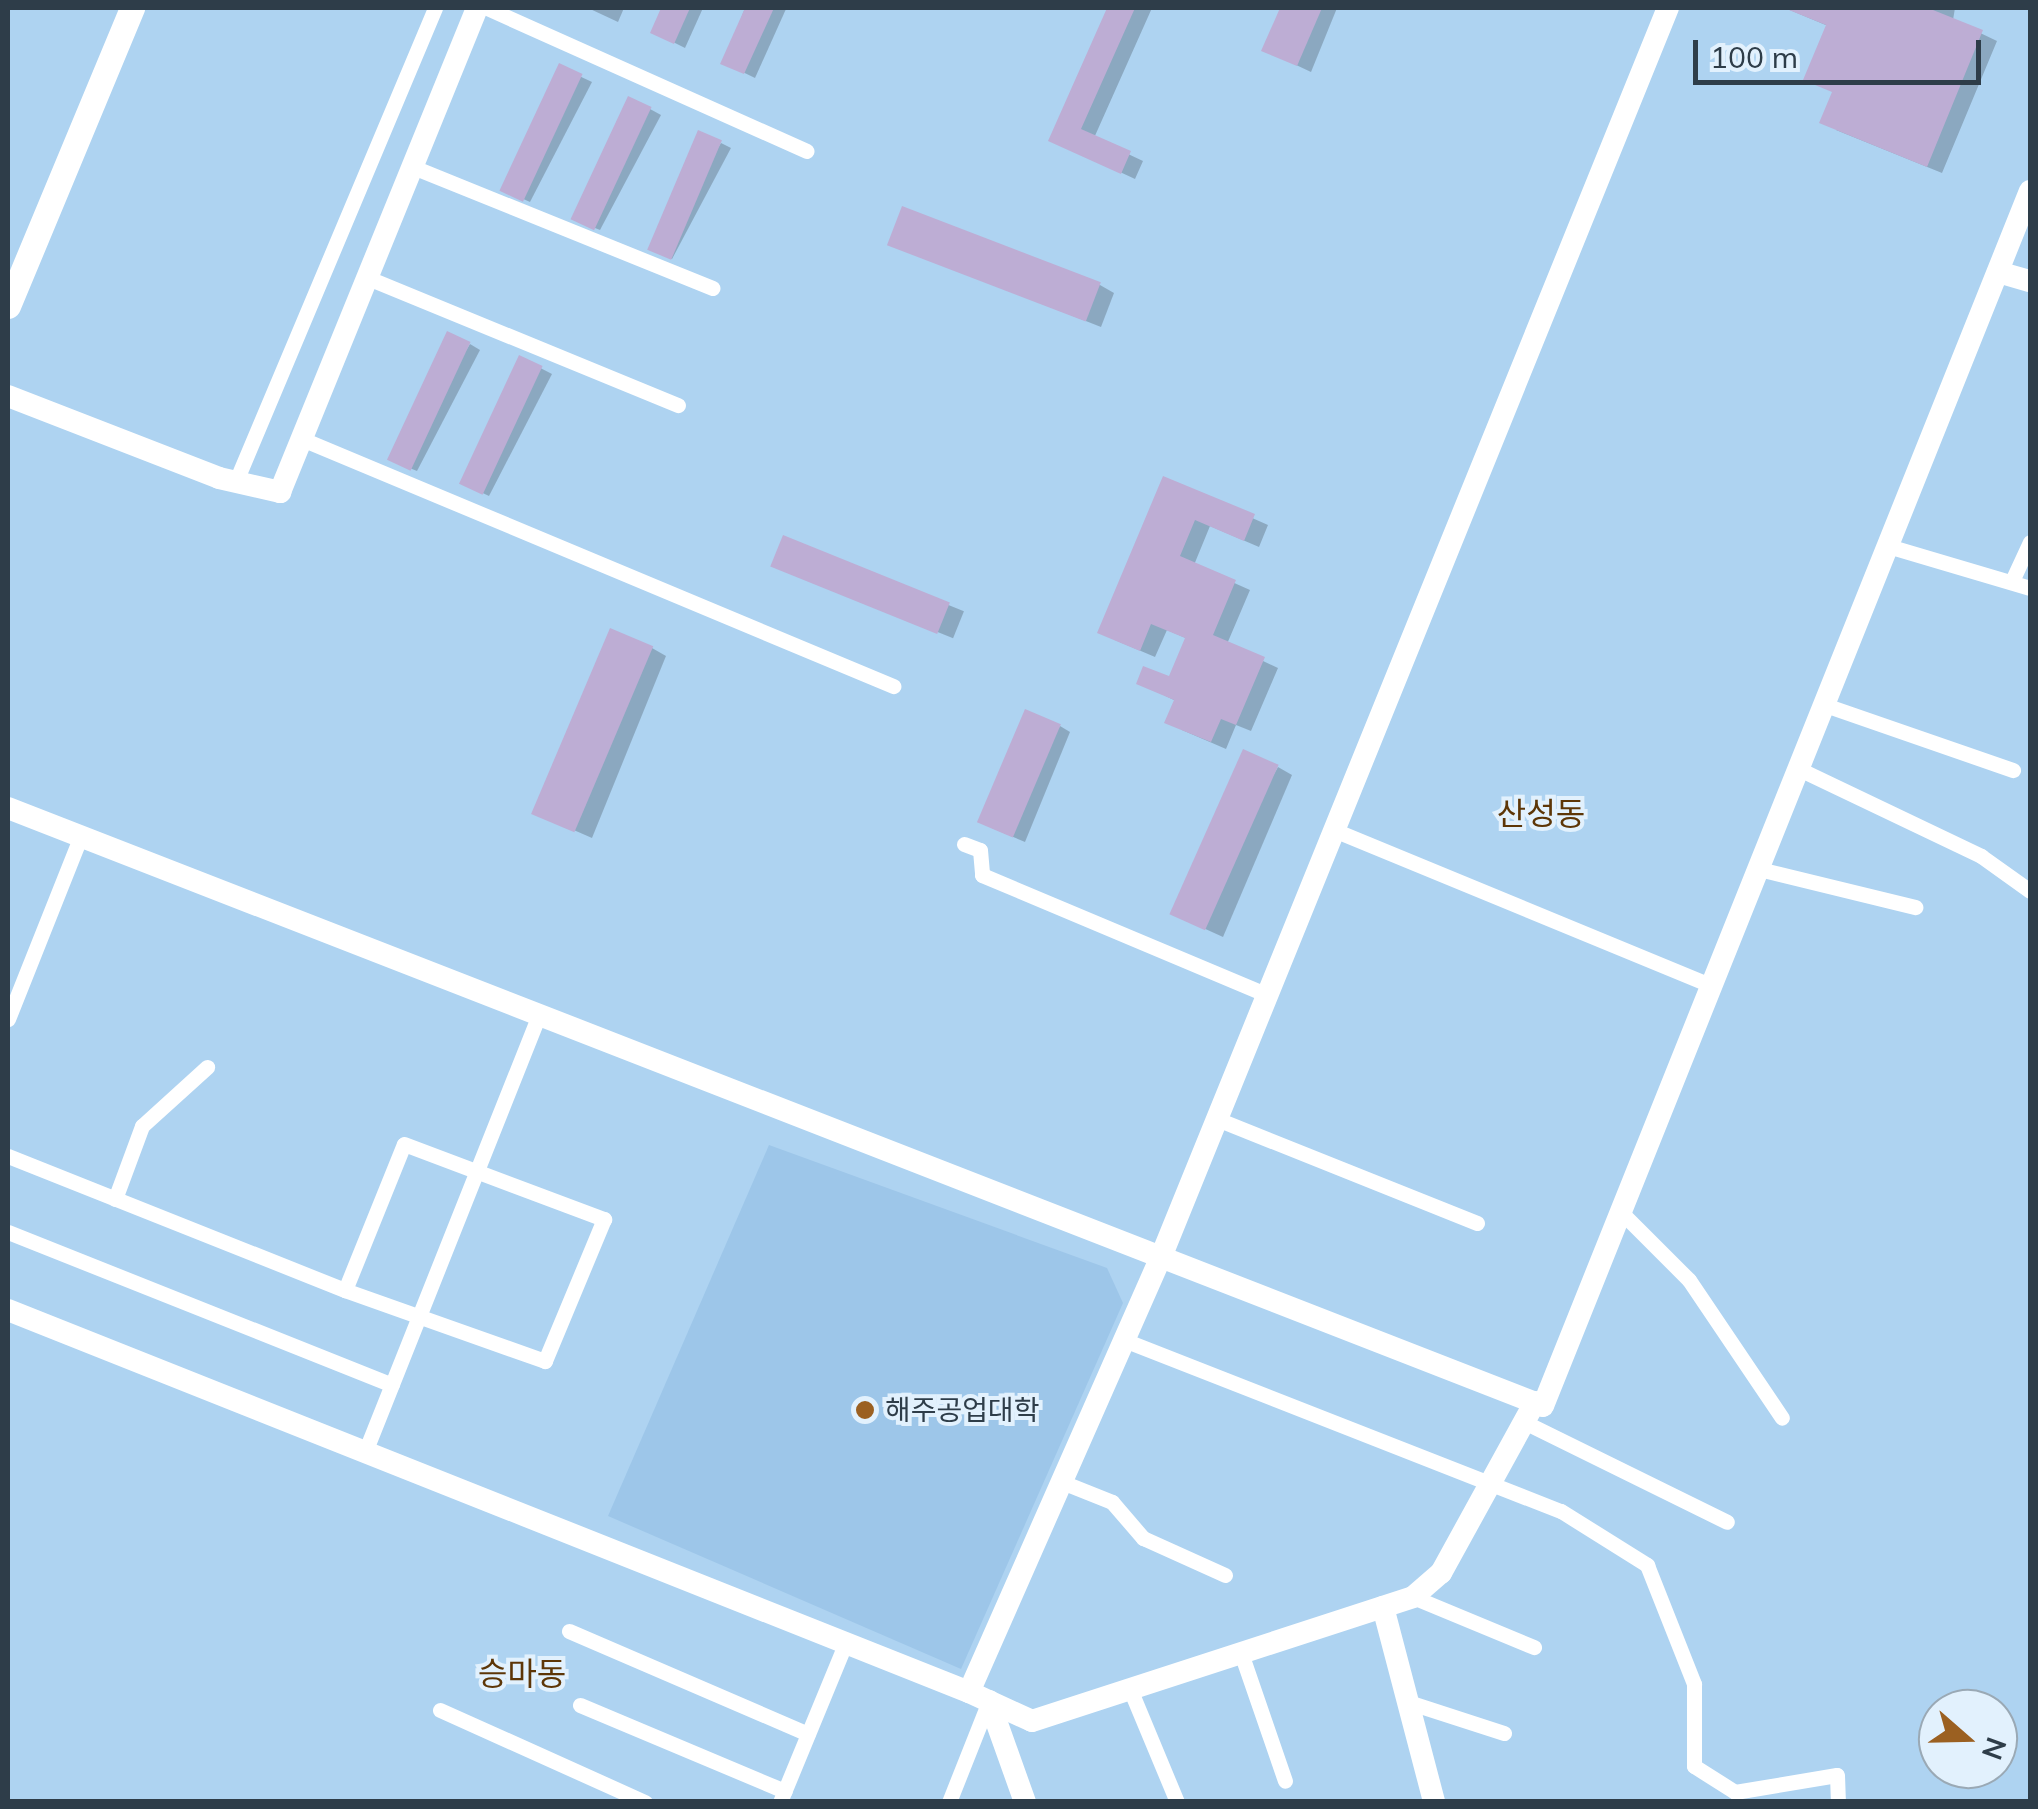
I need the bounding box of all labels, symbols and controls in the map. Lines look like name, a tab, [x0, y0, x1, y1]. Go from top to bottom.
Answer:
scale bar	[1698, 20, 1986, 82]
text: 100 m	[1710, 38, 1798, 76]
district label: 산성동	[1497, 794, 1585, 832]
place label: 해주공업대학	[885, 1393, 1040, 1427]
marker: 해주공업대학	[854, 1399, 876, 1421]
district label: 승마동	[478, 1654, 566, 1692]
north arrow	[1918, 1689, 2018, 1789]
text: N	[1975, 1733, 2015, 1765]

